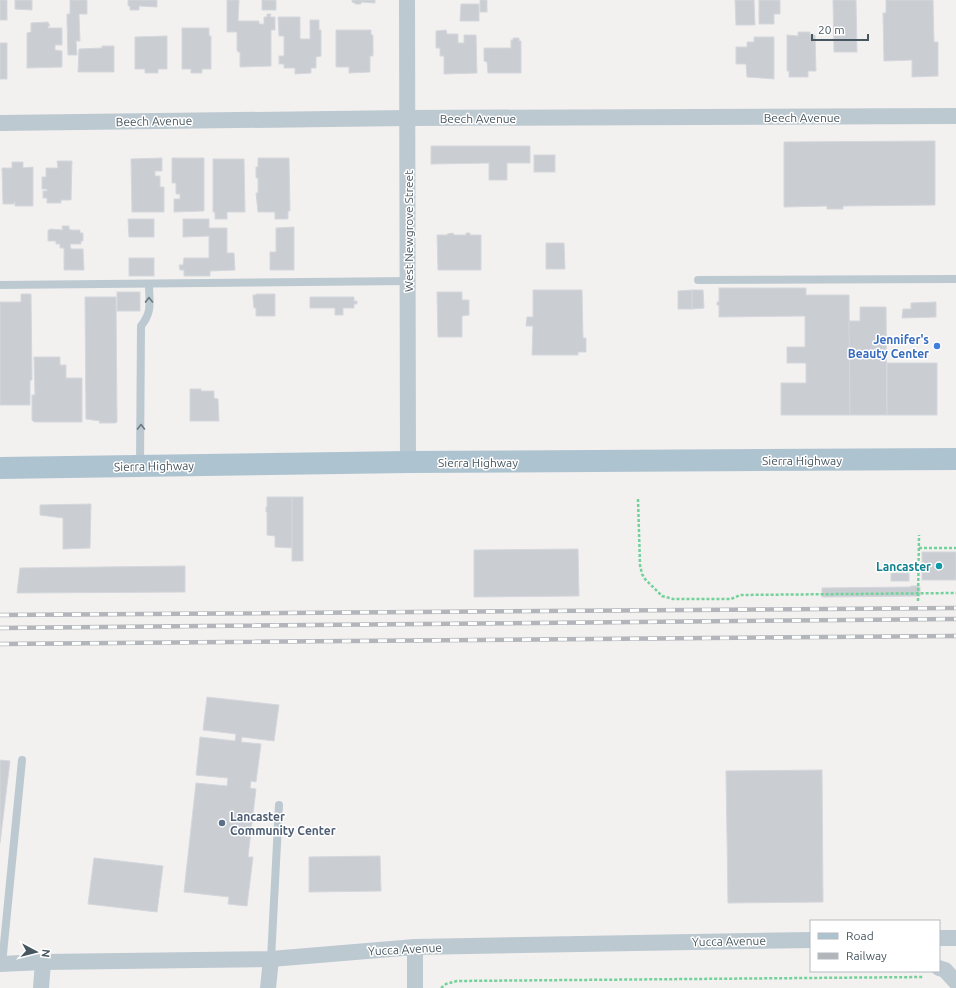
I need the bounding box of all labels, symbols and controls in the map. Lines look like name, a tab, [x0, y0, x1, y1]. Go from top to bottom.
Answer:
scale bar	[812, 16, 868, 42]
text: 20 m	[818, 23, 845, 36]
street label: Beech Avenue	[764, 111, 840, 124]
street label: Beech Avenue	[440, 112, 516, 125]
street label: Beech Avenue	[116, 114, 192, 128]
street label: West Newgrove Street	[402, 170, 415, 292]
one-way arrow	[145, 297, 153, 303]
place label: Jennifer's Beauty Center	[848, 333, 929, 360]
marker: Jennifer's Beauty Center	[932, 341, 942, 351]
one-way arrow	[136, 424, 145, 430]
street label: Sierra Highway	[762, 454, 842, 467]
street label: Sierra Highway	[438, 456, 518, 469]
street label: Sierra Highway	[114, 459, 194, 473]
place label: Lancaster	[876, 560, 931, 573]
marker: Lancaster	[934, 561, 944, 571]
place label: Lancaster Community Center	[230, 810, 336, 837]
marker: Lancaster Community Center	[217, 818, 227, 828]
legend	[810, 920, 940, 972]
text: Road	[846, 929, 874, 942]
north arrow	[16, 932, 56, 972]
street label: Yucca Avenue	[692, 934, 766, 948]
street label: Yucca Avenue	[368, 941, 442, 957]
text: N	[39, 948, 52, 958]
text: Railway	[846, 949, 887, 962]

